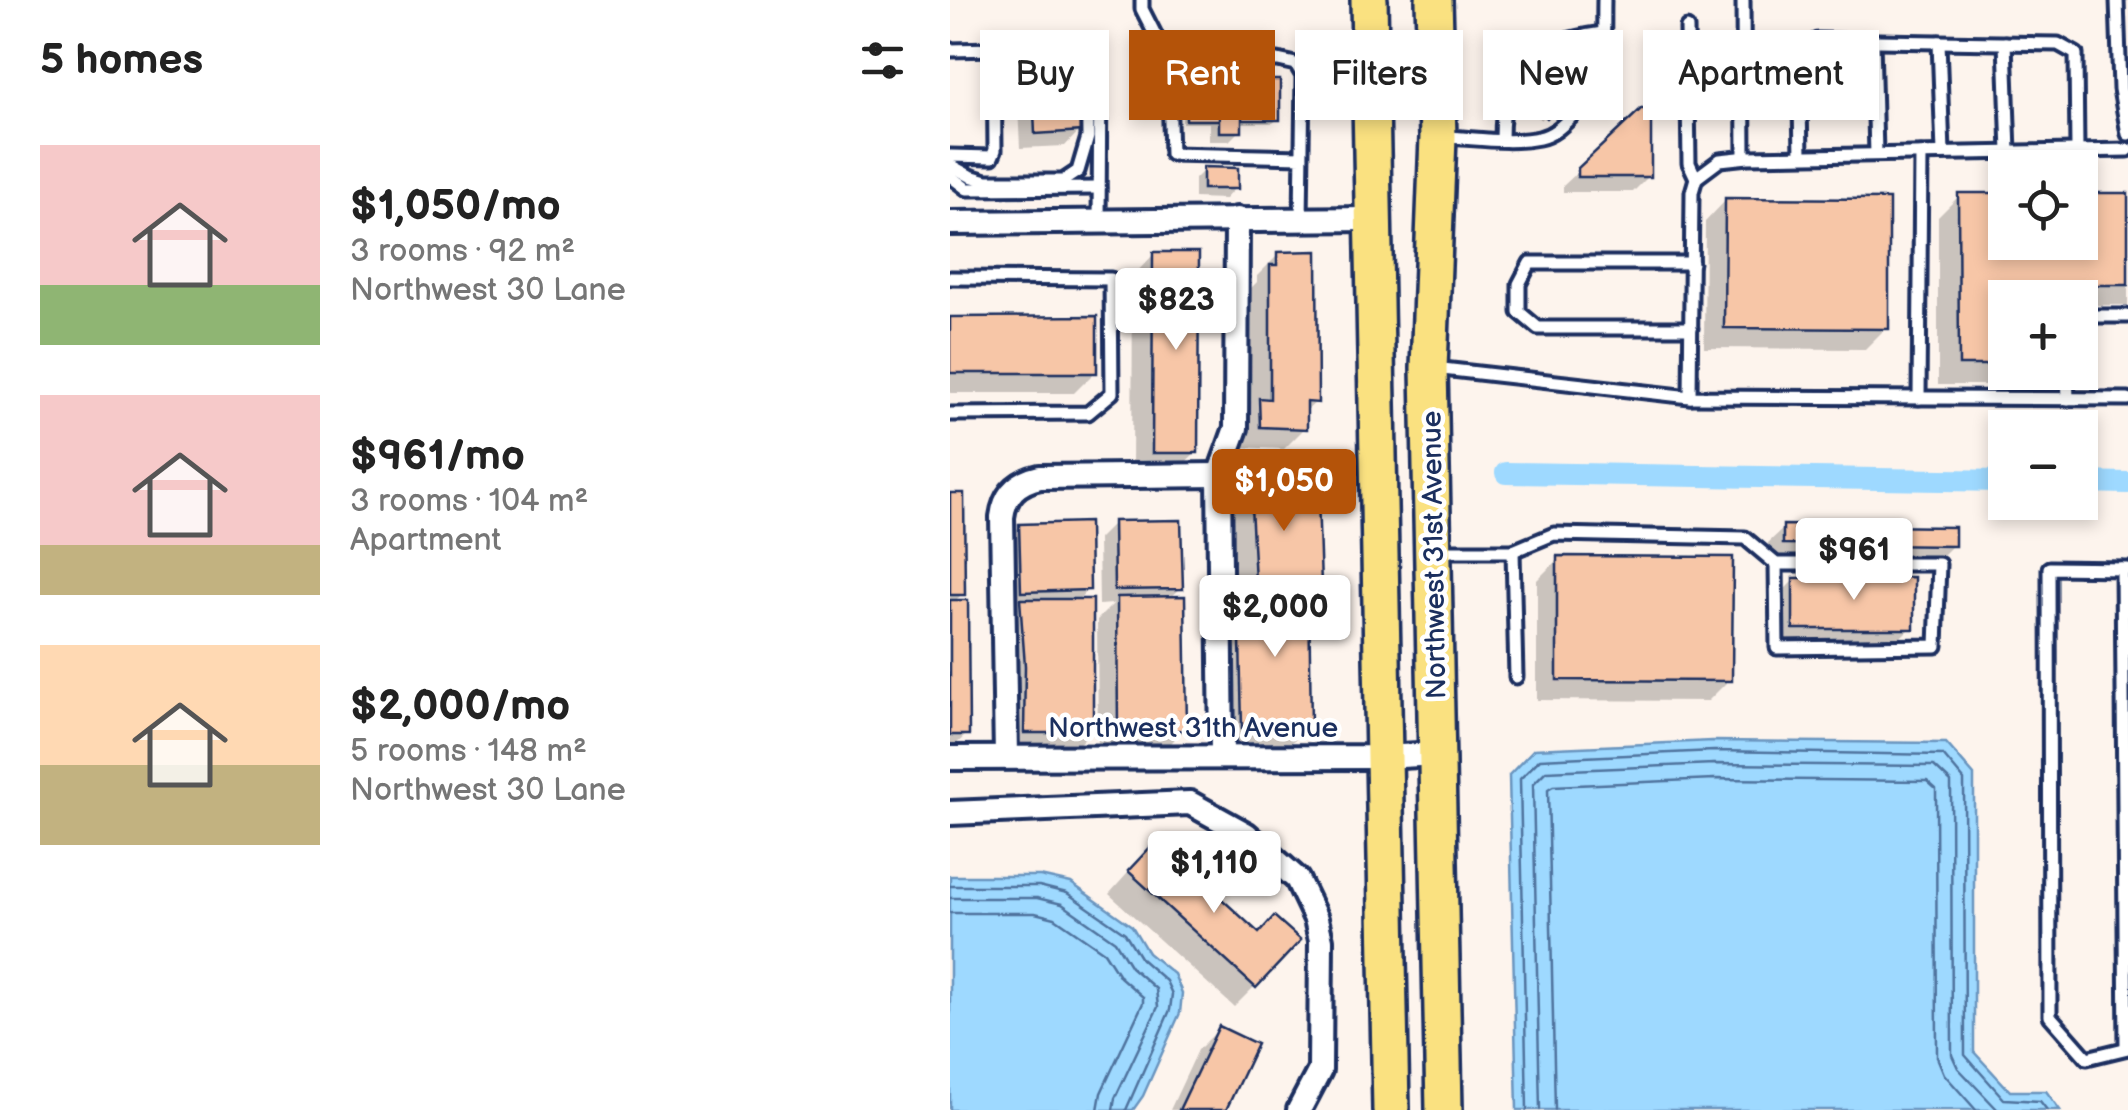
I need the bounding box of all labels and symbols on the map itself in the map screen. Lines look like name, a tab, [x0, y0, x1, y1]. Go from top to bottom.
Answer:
pin: $823	[1117, 268, 1235, 353]
street label: Northwest 31st Avenue	[1415, 410, 1454, 699]
pin: $1,050	[1203, 449, 1365, 534]
pin: $961	[1795, 518, 1913, 603]
pin: $2,000	[1194, 575, 1356, 660]
street label: Northwest 31th Avenue	[1048, 712, 1338, 745]
pin: $1,110	[1133, 831, 1295, 916]

